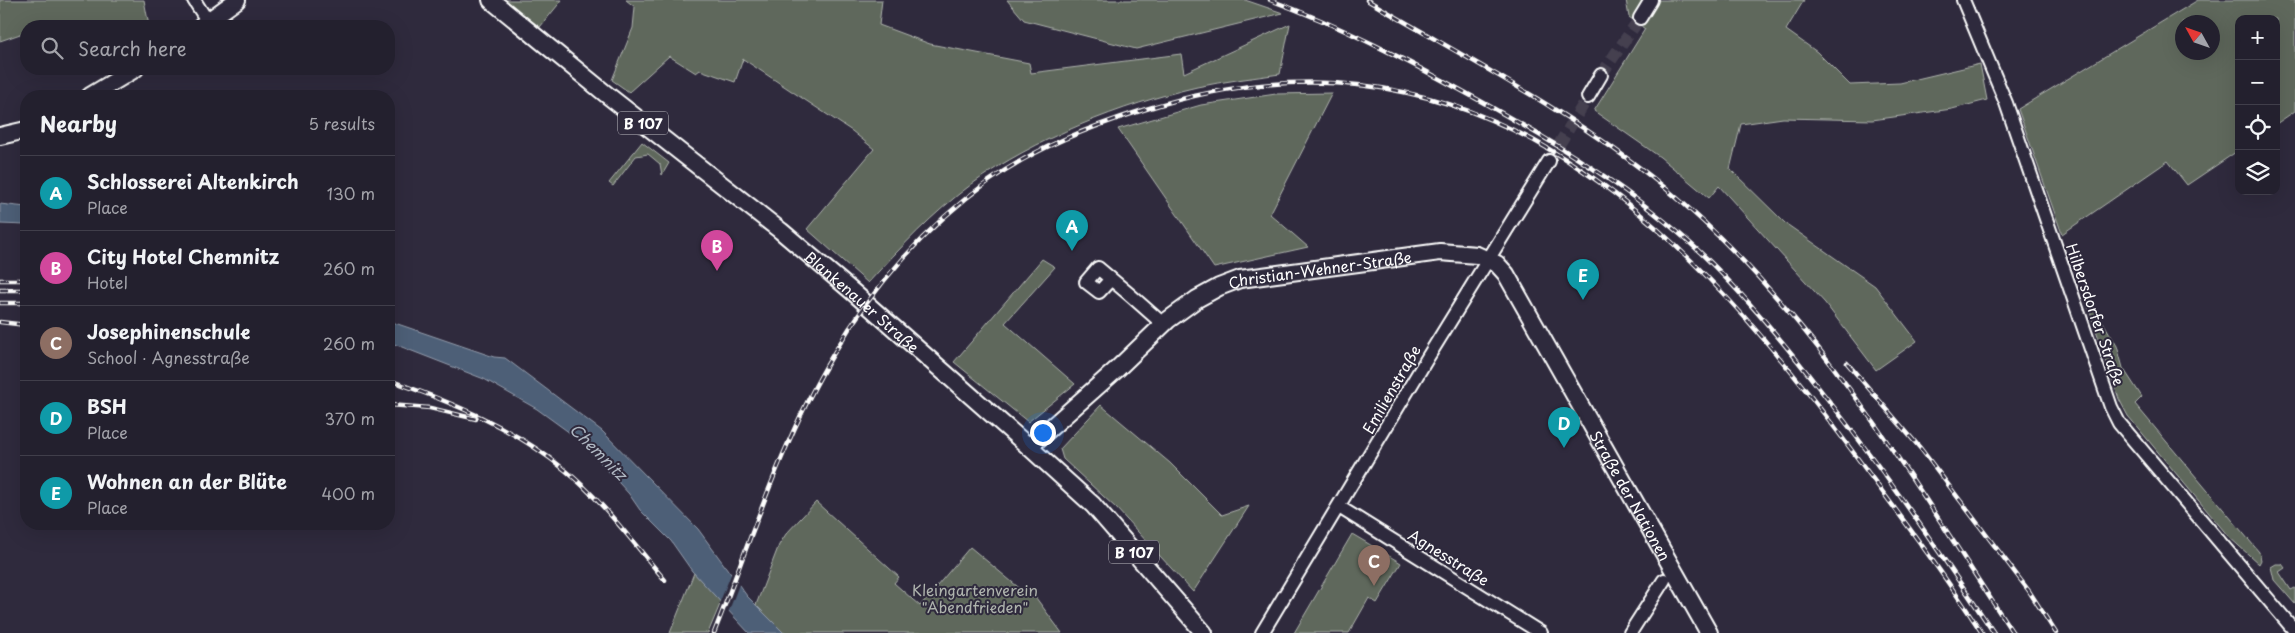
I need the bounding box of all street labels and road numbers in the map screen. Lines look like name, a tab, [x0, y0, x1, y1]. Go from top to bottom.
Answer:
road number: B 107	[618, 112, 668, 134]
street label: Hilbersdorfer Straße	[2061, 240, 2131, 388]
street label: Blankenauer Straße	[800, 244, 925, 357]
street label: Christian-Wehner-Straße	[1225, 244, 1413, 294]
street label: Emilienstraße	[1356, 340, 1426, 438]
street label: Straße der Nationen	[1585, 426, 1677, 565]
street label: Agnesstraße	[1404, 523, 1494, 591]
road number: B 107	[1109, 540, 1159, 564]

